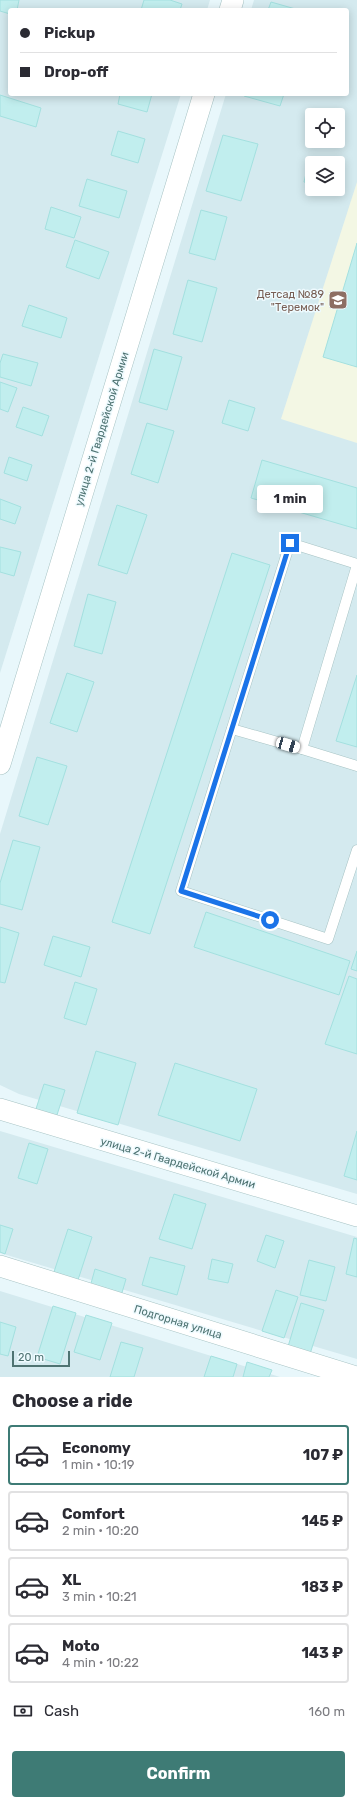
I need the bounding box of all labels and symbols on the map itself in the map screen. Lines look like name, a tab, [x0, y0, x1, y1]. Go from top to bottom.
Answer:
place label: Детсад №89 "Теремок"	[257, 288, 324, 314]
school or university icon: Детсад №89 "Теремок"	[327, 289, 349, 311]
street label: улица 2-й Гвардейской Армии	[72, 350, 132, 508]
callout: 1 min	[257, 485, 323, 513]
route end	[281, 534, 299, 552]
car	[275, 736, 301, 754]
route start	[261, 911, 279, 929]
street label: улица 2-й Гвардейской Армии	[99, 1135, 257, 1191]
street label: Подгорная улица	[132, 1302, 224, 1342]
scale bar	[12, 1349, 70, 1368]

